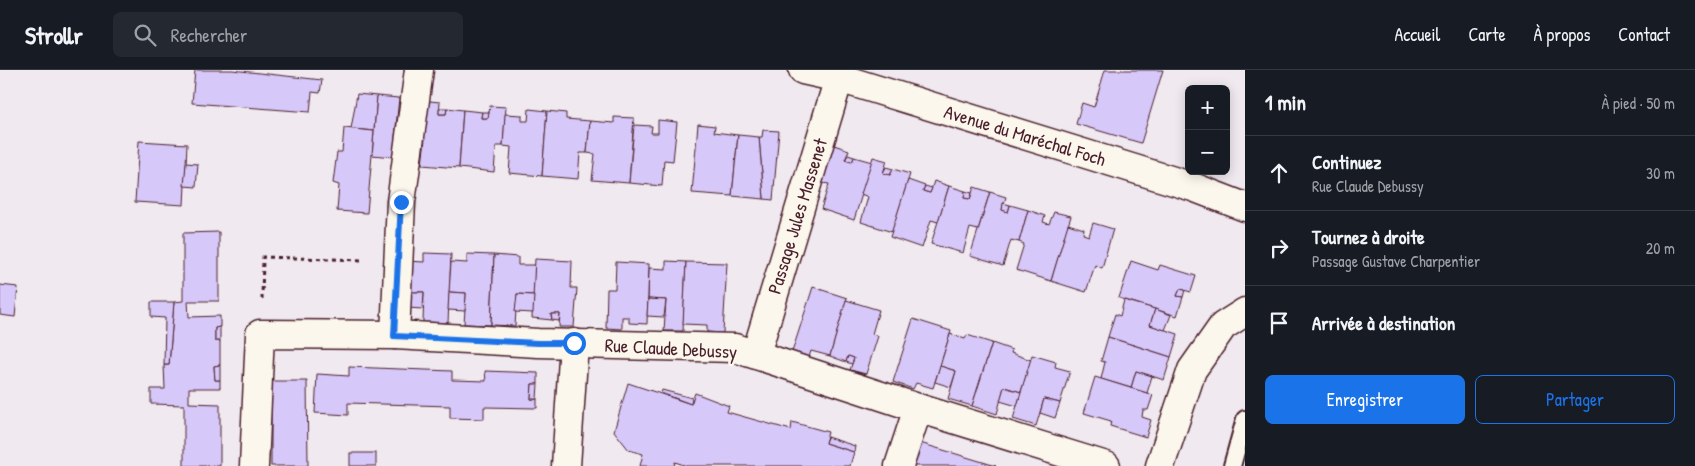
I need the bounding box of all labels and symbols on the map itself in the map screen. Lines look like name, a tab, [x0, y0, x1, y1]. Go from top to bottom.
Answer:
street label: Avenue du Maréchal Foch	[941, 98, 1109, 172]
street label: Passage Jules Massenet	[761, 134, 833, 297]
route end	[390, 191, 413, 214]
route start	[563, 332, 586, 355]
street label: Rue Claude Debussy	[604, 332, 738, 364]

